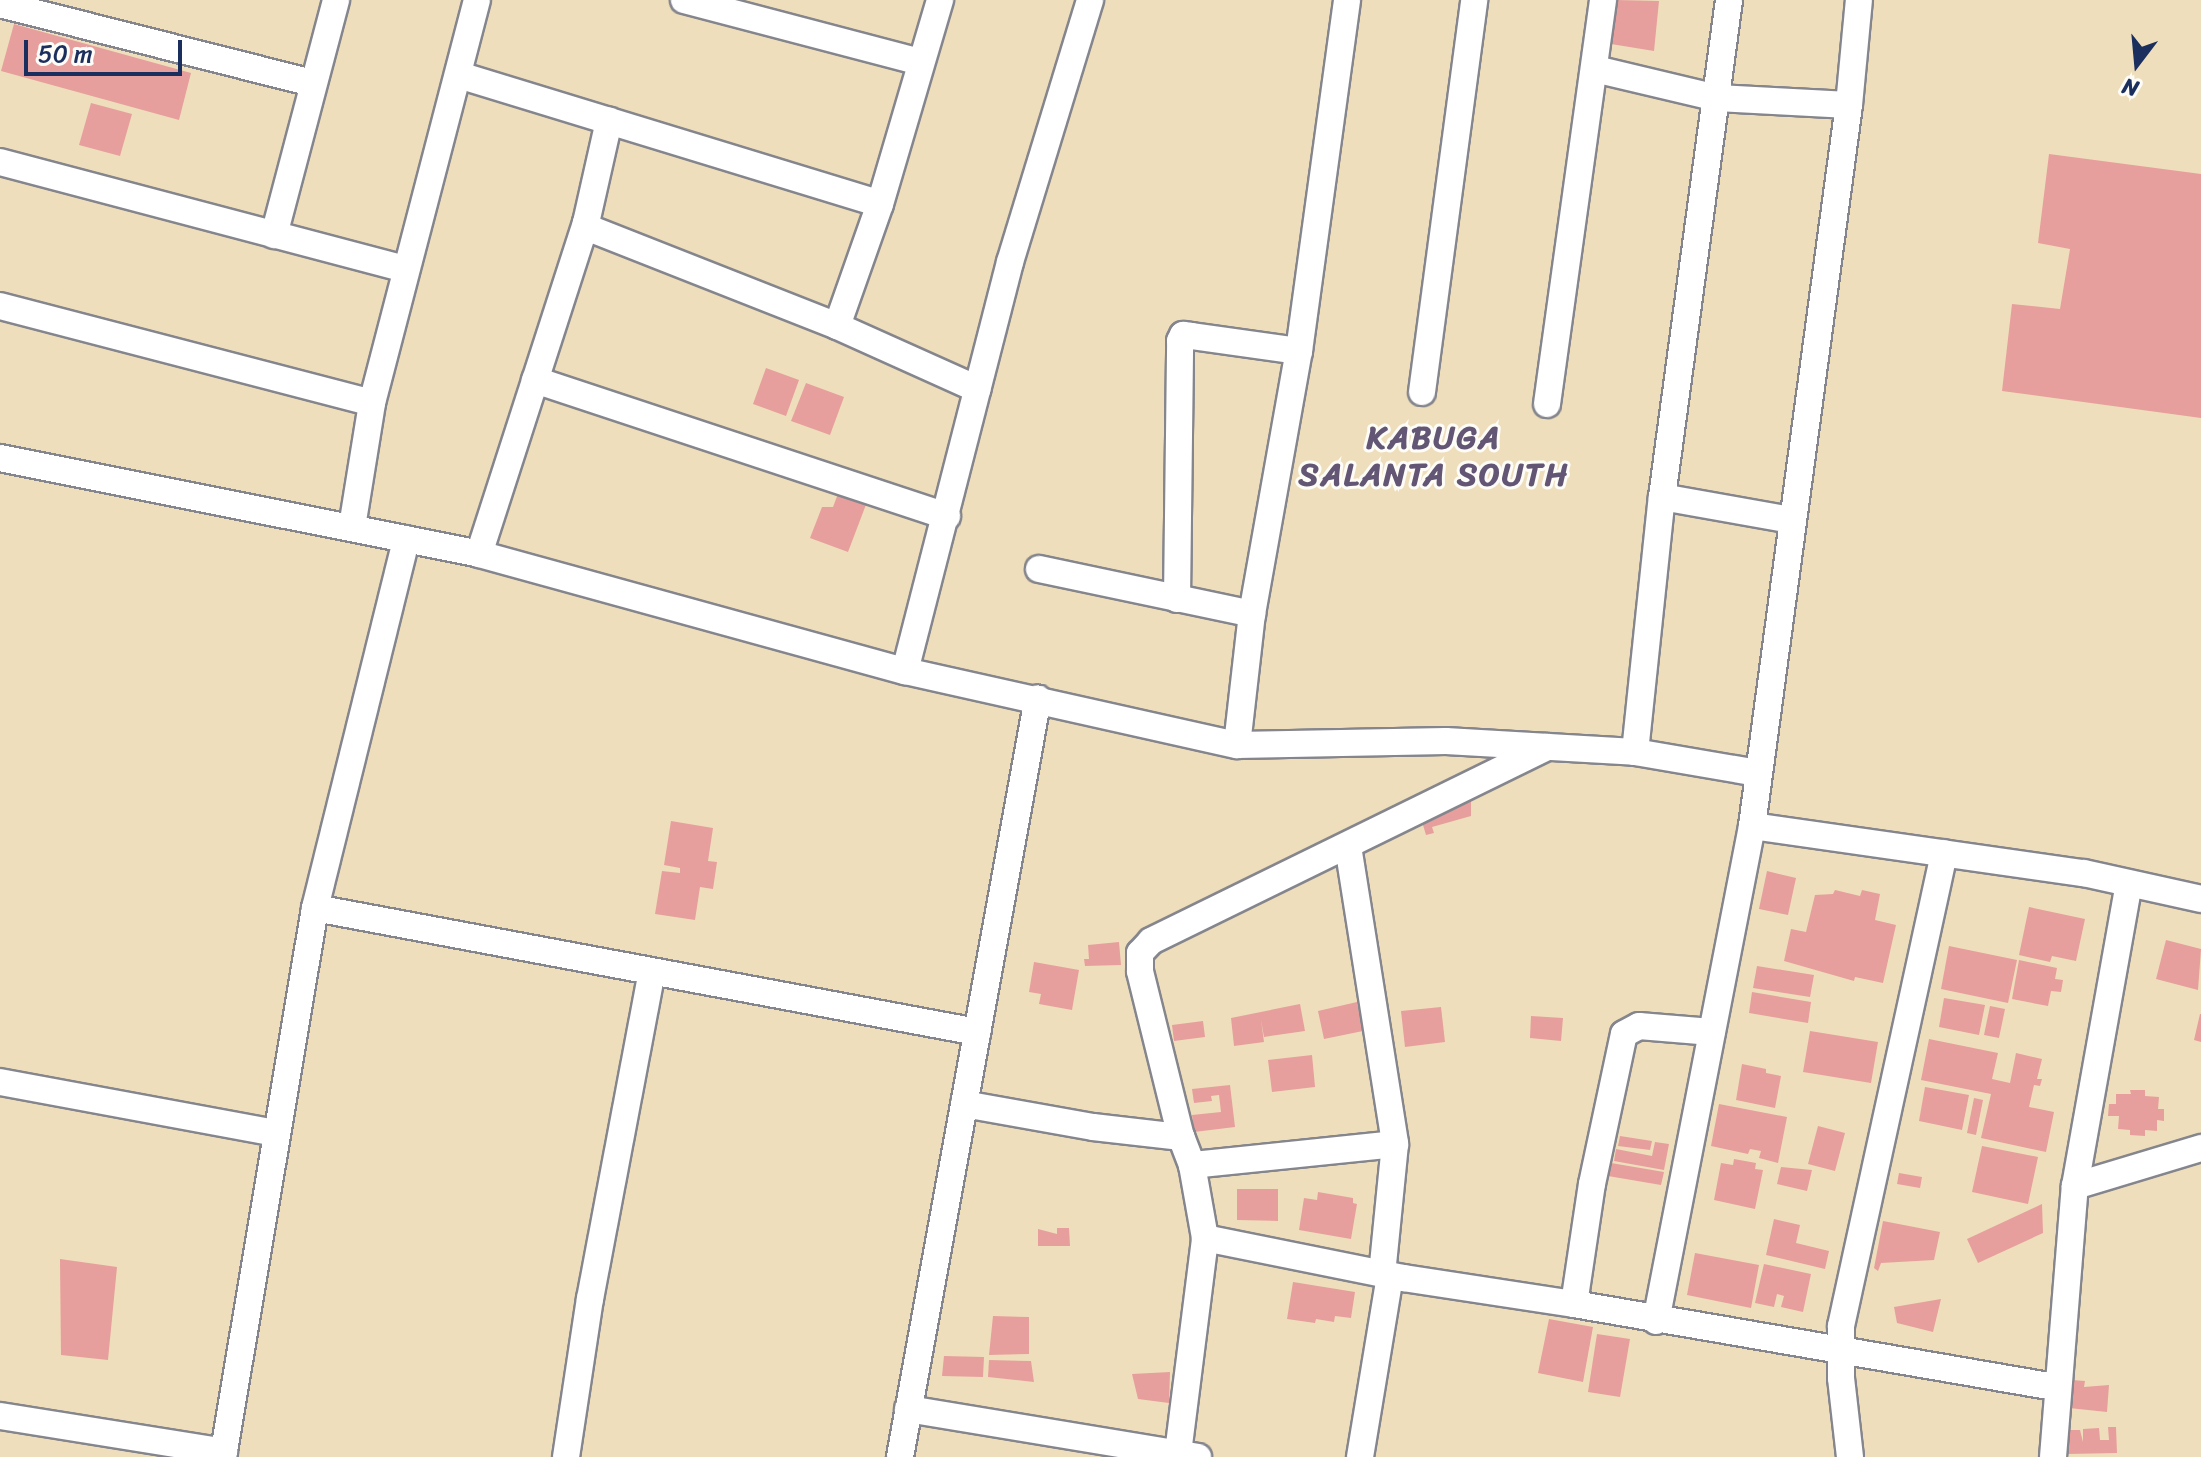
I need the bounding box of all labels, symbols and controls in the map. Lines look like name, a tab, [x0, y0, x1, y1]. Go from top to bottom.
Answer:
scale bar	[28, 24, 186, 74]
north arrow	[2097, 24, 2177, 104]
text: 50 m	[38, 33, 93, 75]
text: N	[2118, 67, 2143, 108]
district label: KABUGA SALANTA SOUTH	[1299, 420, 1569, 495]

